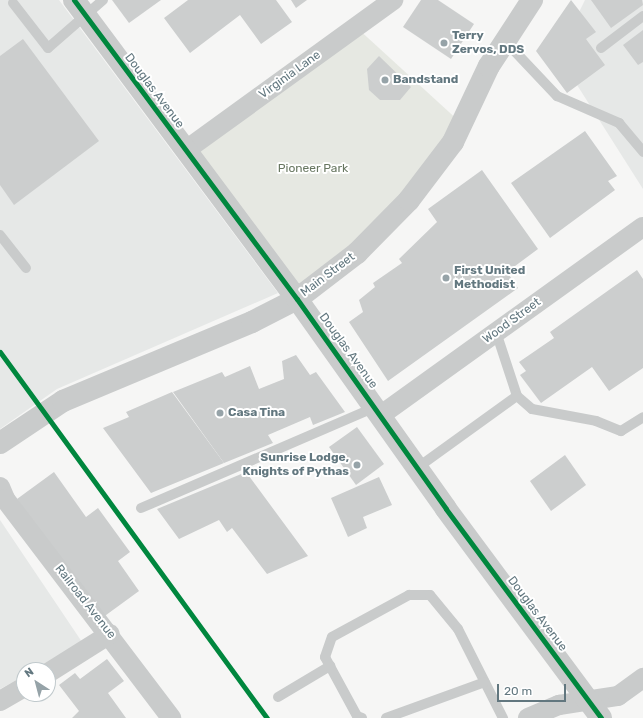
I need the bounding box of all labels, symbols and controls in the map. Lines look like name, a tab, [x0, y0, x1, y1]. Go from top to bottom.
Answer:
place label: Terry Zervos, DDS	[452, 29, 524, 57]
marker: Terry Zervos, DDS	[439, 38, 449, 48]
street label: Virginia Lane	[257, 48, 323, 102]
street label: Douglas Avenue	[121, 51, 187, 131]
place label: Bandstand	[393, 73, 458, 87]
marker: Bandstand	[380, 75, 390, 85]
park label: Pioneer Park	[278, 162, 348, 176]
street label: Main Street	[298, 250, 358, 300]
place label: First United Methodist	[454, 264, 525, 292]
marker: First United Methodist	[441, 273, 451, 283]
street label: Wood Street	[480, 295, 544, 347]
street label: Douglas Avenue	[316, 310, 380, 392]
place label: Casa Tina	[228, 406, 285, 420]
marker: Casa Tina	[215, 408, 225, 418]
place label: Sunrise Lodge, Knights of Pythas	[242, 451, 349, 479]
marker: Sunrise Lodge, Knights of Pythas	[352, 460, 362, 470]
street label: Railroad Avenue	[52, 562, 118, 642]
street label: Douglas Avenue	[504, 574, 570, 654]
north arrow	[16, 662, 56, 702]
text: N	[22, 665, 36, 680]
scale bar	[499, 676, 568, 702]
text: 20 m	[504, 684, 532, 698]

